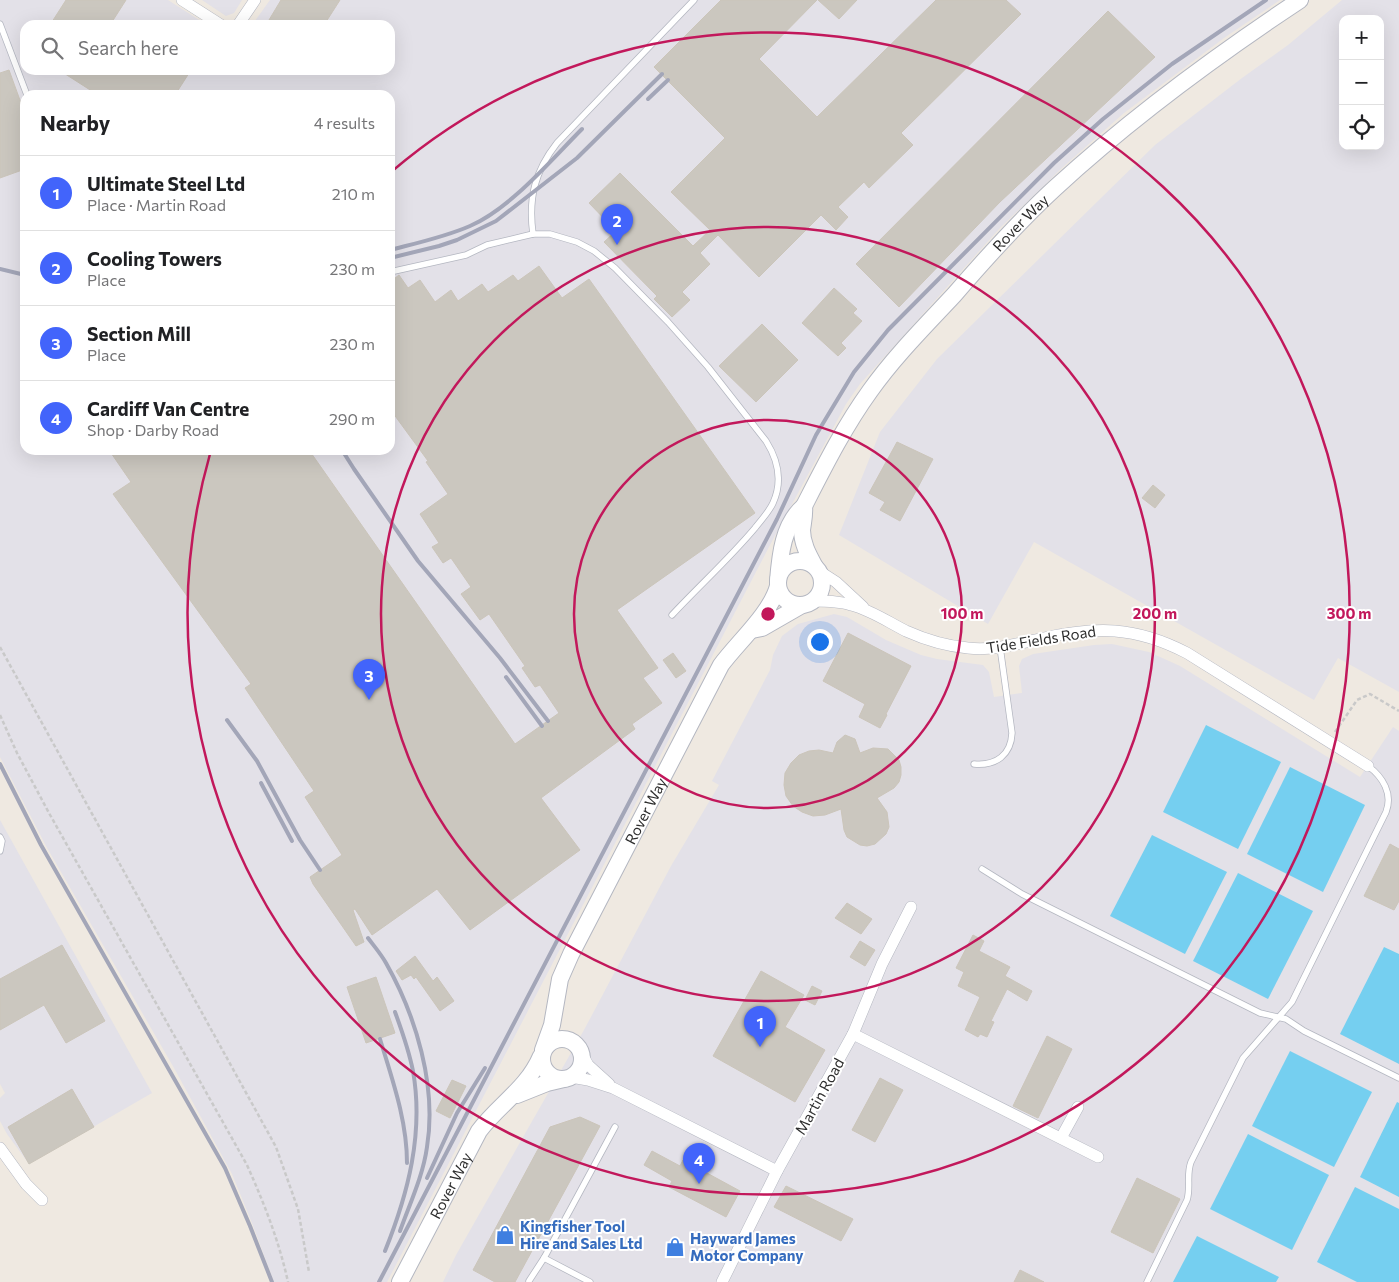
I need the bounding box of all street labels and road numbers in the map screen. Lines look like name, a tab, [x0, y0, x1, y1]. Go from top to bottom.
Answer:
street label: Rover Way	[988, 190, 1052, 255]
street label: Tide Fields Road	[985, 621, 1097, 657]
street label: Rover Way	[621, 774, 670, 847]
street label: Martin Road	[791, 1055, 847, 1137]
street label: Rover Way	[426, 1149, 475, 1222]

